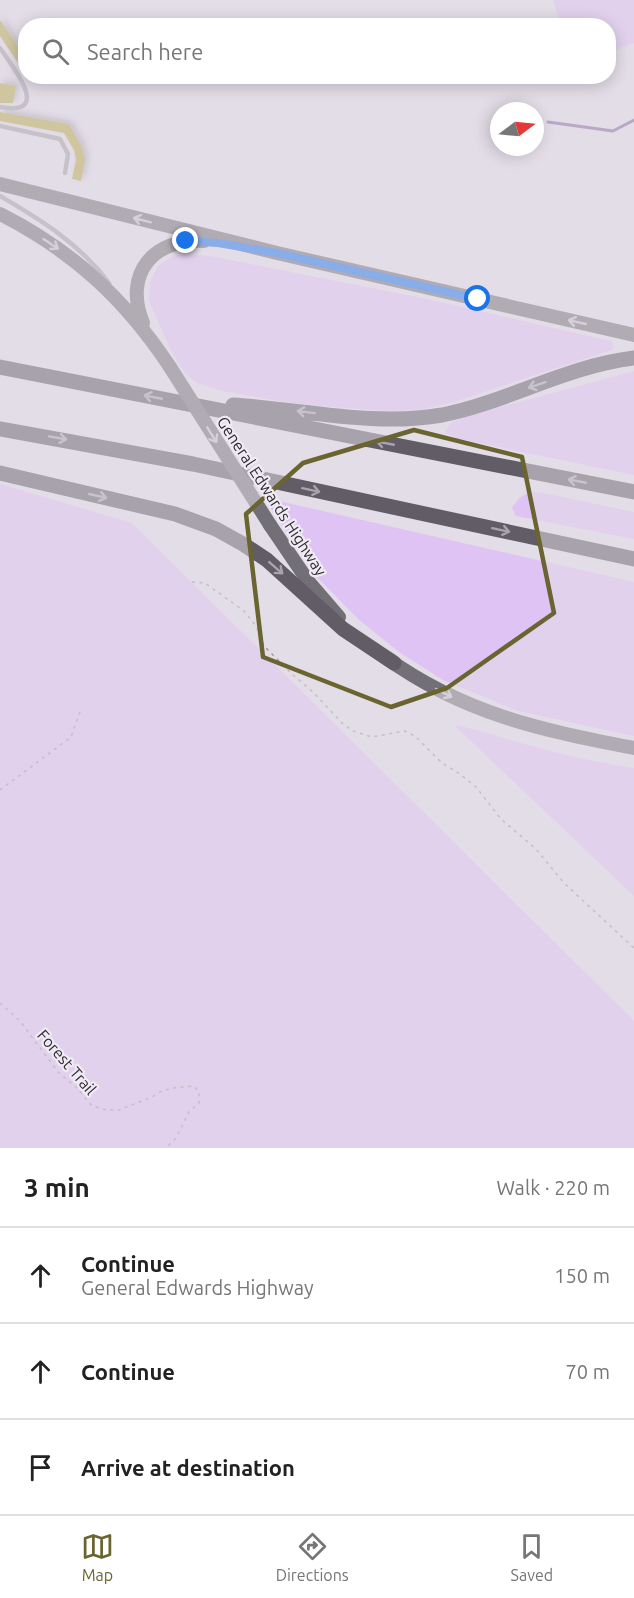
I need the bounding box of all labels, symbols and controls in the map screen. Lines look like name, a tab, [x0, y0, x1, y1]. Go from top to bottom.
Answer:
search box	[18, 18, 616, 84]
icon: search	[39, 35, 72, 68]
text: Search here	[87, 39, 203, 64]
north arrow	[490, 102, 544, 156]
one-way arrow	[133, 214, 152, 225]
route end	[172, 227, 198, 253]
one-way arrow	[42, 237, 59, 250]
route start	[464, 285, 490, 311]
one-way arrow	[568, 316, 587, 327]
one-way arrow	[528, 380, 547, 391]
one-way arrow	[144, 391, 163, 402]
one-way arrow	[296, 406, 316, 417]
street label: General Edwards Highway	[214, 413, 330, 579]
one-way arrow	[206, 426, 218, 442]
one-way arrow	[47, 433, 67, 444]
one-way arrow	[376, 437, 396, 448]
one-way arrow	[567, 475, 587, 486]
one-way arrow	[301, 484, 320, 496]
one-way arrow	[88, 491, 107, 503]
one-way arrow	[492, 525, 511, 537]
one-way arrow	[268, 562, 284, 575]
one-way arrow	[434, 688, 452, 699]
street label: Forest Trail	[34, 1026, 100, 1098]
text: 3 min	[24, 1173, 90, 1202]
text: Walk · 220 m	[497, 1176, 610, 1199]
text: Continue	[81, 1251, 175, 1276]
icon: ahead	[24, 1259, 57, 1292]
text: 150 m	[554, 1264, 610, 1287]
text: General Edwards Highway	[81, 1276, 314, 1299]
icon: ahead	[24, 1355, 57, 1388]
text: Continue	[81, 1359, 175, 1384]
text: 70 m	[566, 1360, 610, 1383]
icon: arrive	[24, 1451, 57, 1484]
text: Arrive at destination	[81, 1455, 295, 1480]
tab: Map	[81, 1530, 114, 1584]
tab: Directions	[276, 1530, 349, 1584]
tab: Saved	[511, 1530, 553, 1584]

